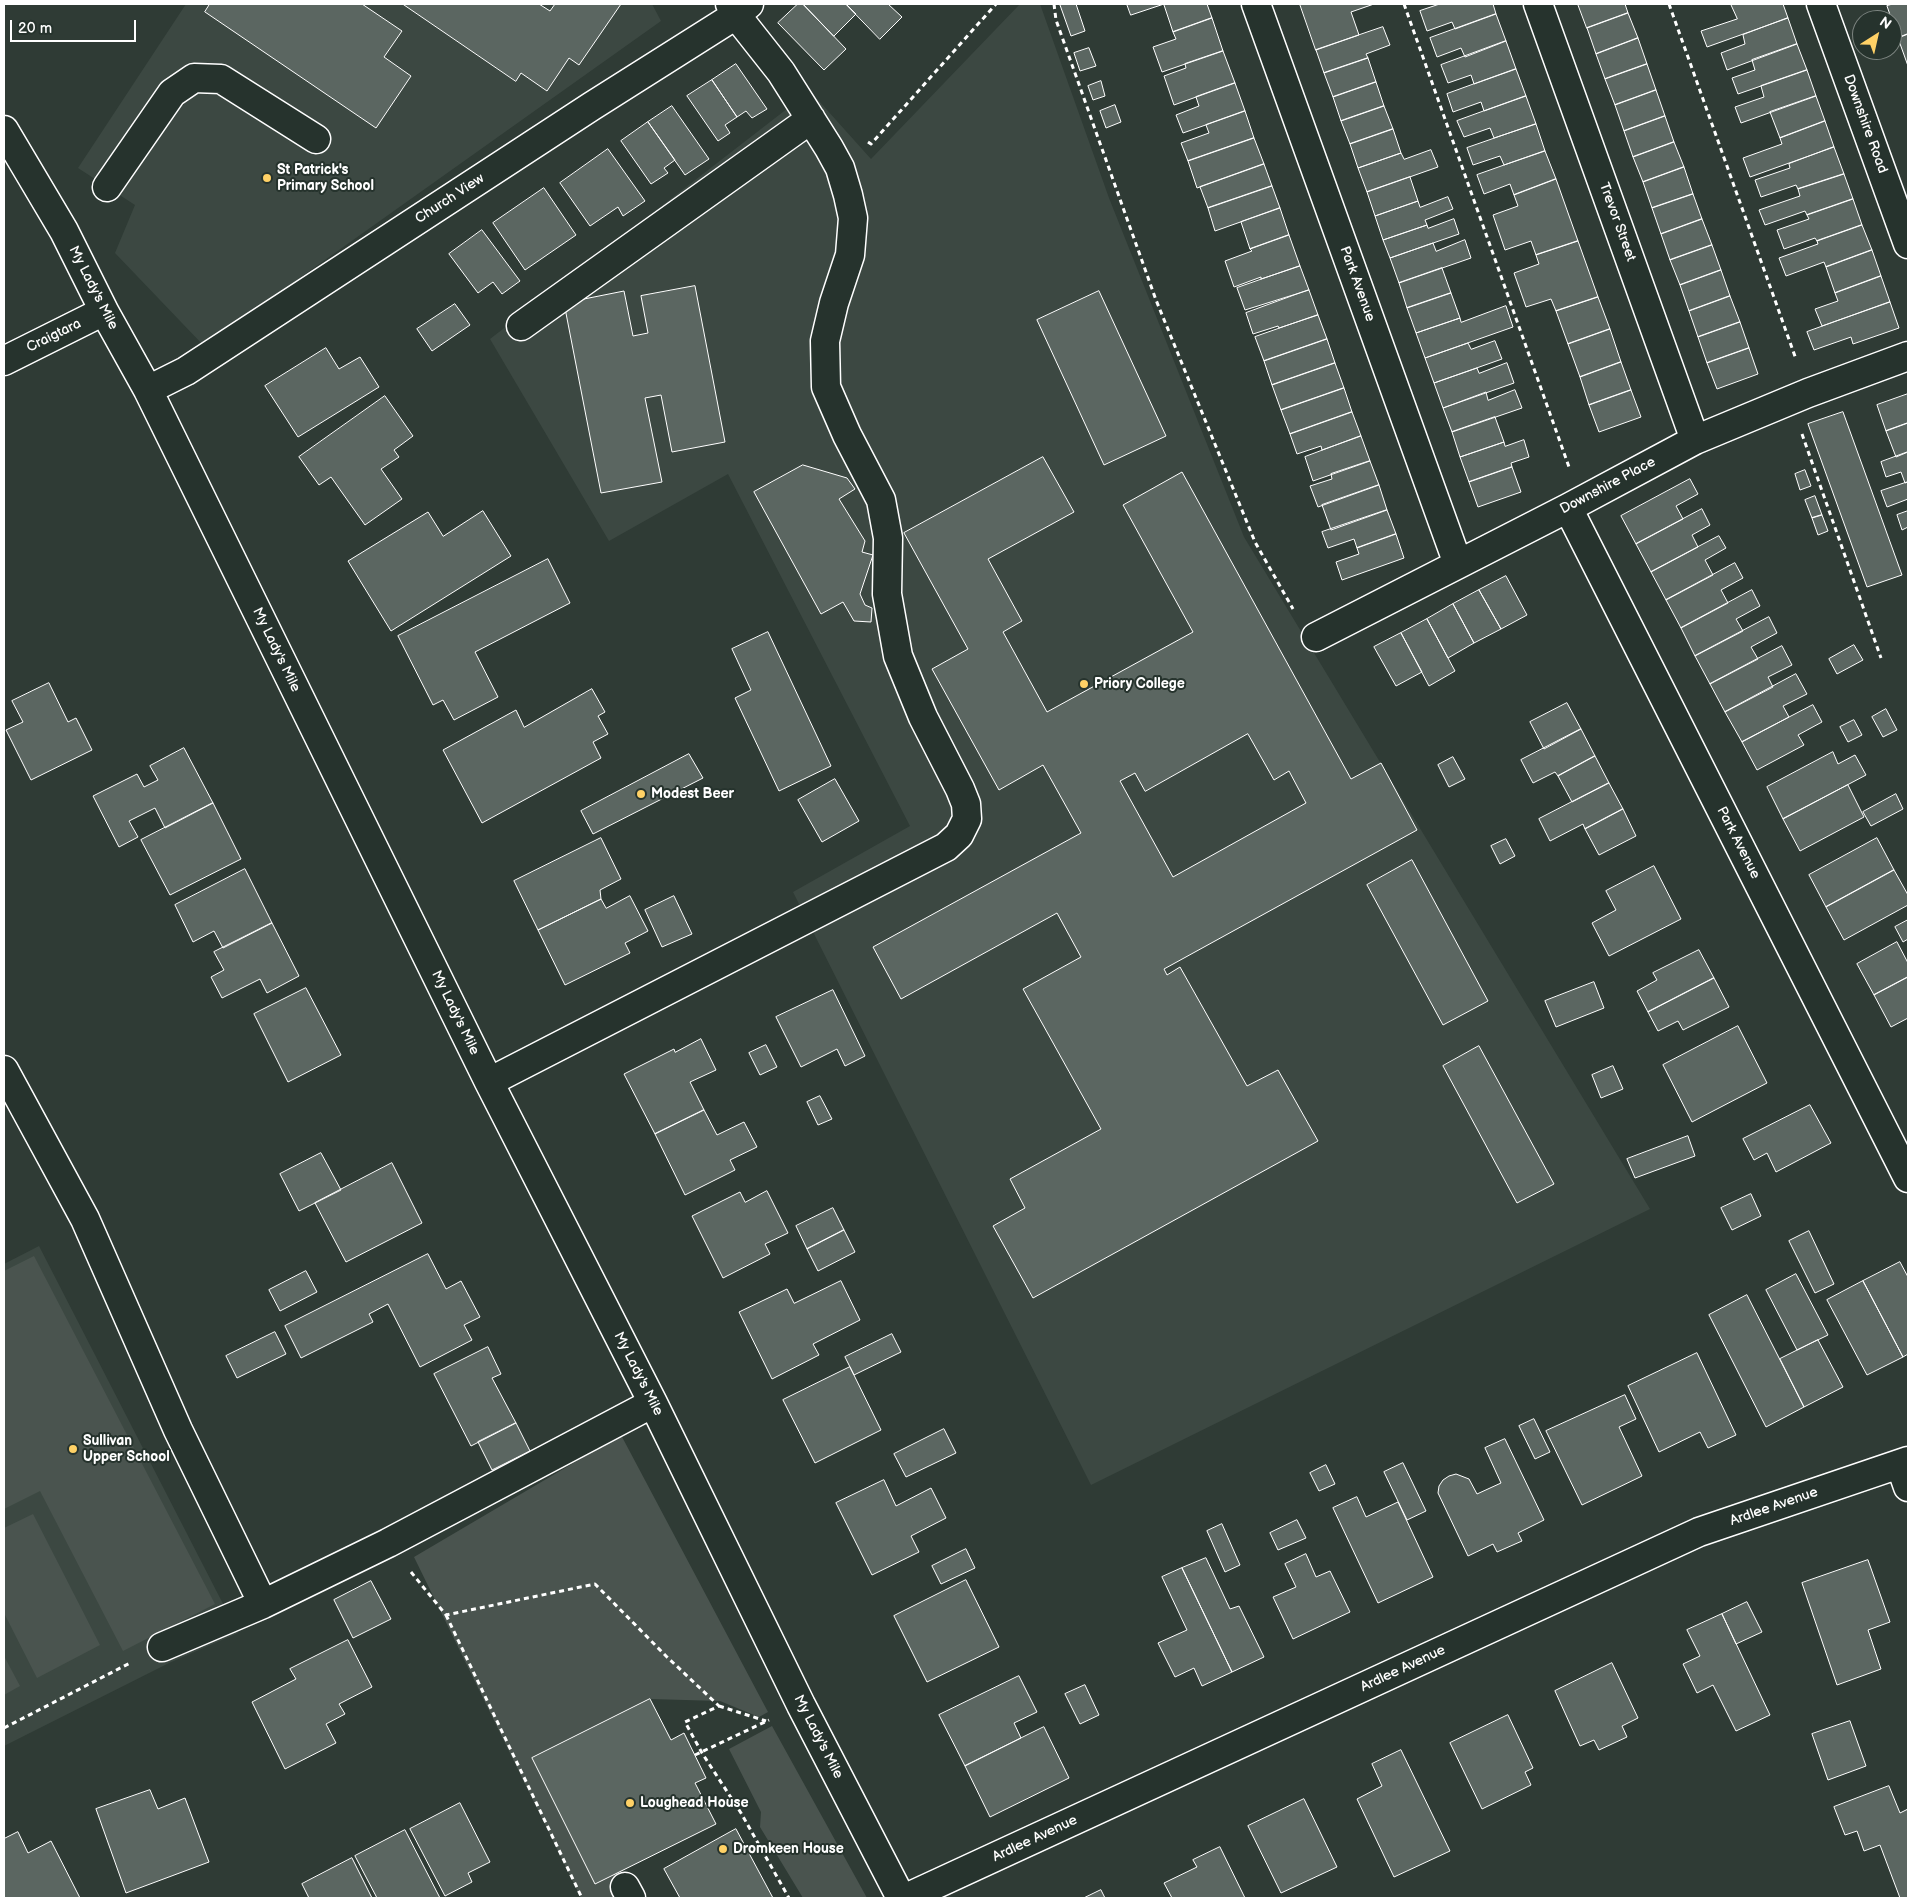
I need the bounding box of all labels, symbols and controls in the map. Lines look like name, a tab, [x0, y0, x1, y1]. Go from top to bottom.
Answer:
scale bar	[12, 10, 139, 42]
north arrow	[1852, 10, 1902, 60]
text: N	[1876, 13, 1894, 33]
text: 20 m	[18, 19, 52, 38]
street label: Downshire Road	[1839, 72, 1891, 176]
place label: St Patrick's Primary School	[277, 162, 374, 194]
street label: Church View	[412, 170, 488, 228]
marker: St Patrick's Primary School	[261, 172, 273, 184]
street label: Trevor Street	[1595, 180, 1639, 264]
street label: My Lady's Mile	[65, 243, 121, 333]
street label: Park Avenue	[1336, 244, 1378, 324]
street label: Craigtara	[24, 316, 84, 356]
street label: Downshire Place	[1557, 454, 1659, 518]
street label: My Lady's Mile	[248, 605, 304, 695]
place label: Priory College	[1094, 676, 1185, 692]
marker: Priory College	[1078, 678, 1090, 690]
place label: Modest Beer	[651, 786, 734, 802]
marker: Modest Beer	[635, 788, 647, 800]
street label: Park Avenue	[1713, 804, 1763, 882]
street label: My Lady's Mile	[427, 968, 483, 1058]
street label: My Lady's Mile	[610, 1329, 666, 1419]
place label: Sullivan Upper School	[83, 1433, 170, 1465]
marker: Sullivan Upper School	[67, 1443, 79, 1455]
street label: Ardlee Avenue	[1728, 1484, 1820, 1530]
street label: Ardlee Avenue	[1358, 1642, 1448, 1696]
street label: My Lady's Mile	[790, 1692, 846, 1782]
place label: Loughead House	[640, 1795, 748, 1811]
marker: Loughead House	[624, 1797, 636, 1809]
street label: Ardlee Avenue	[990, 1812, 1080, 1866]
place label: Dromkeen House	[733, 1841, 844, 1857]
marker: Dromkeen House	[717, 1843, 729, 1855]

